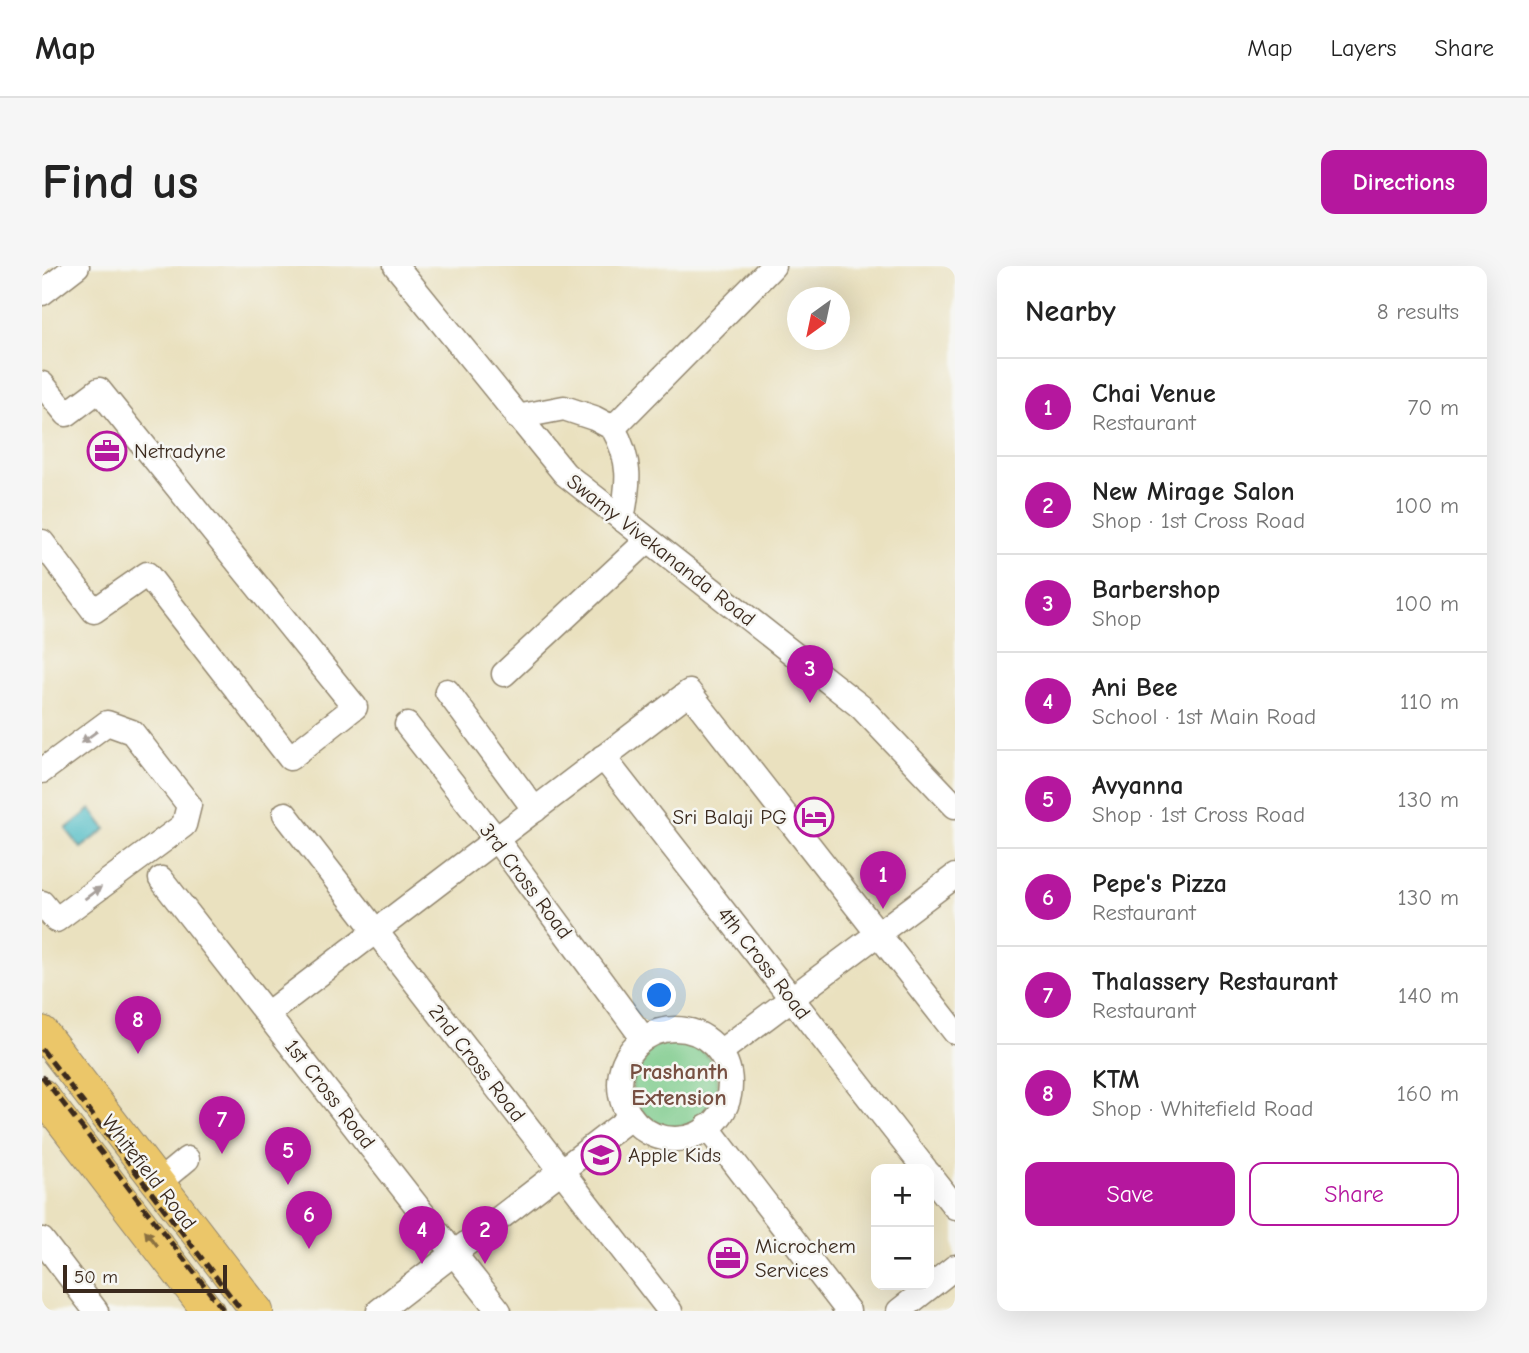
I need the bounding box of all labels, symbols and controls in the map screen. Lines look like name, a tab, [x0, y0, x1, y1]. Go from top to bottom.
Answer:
text: Map	[35, 29, 96, 67]
text: Map	[1247, 34, 1293, 62]
text: Layers	[1331, 34, 1396, 62]
text: Share	[1434, 34, 1494, 62]
button: Directions	[1321, 150, 1487, 214]
text: Find us	[42, 154, 198, 210]
north arrow	[787, 287, 850, 350]
text: Nearby	[1025, 294, 1116, 329]
text: 8 results	[1377, 298, 1459, 325]
text: Chai Venue	[1092, 379, 1216, 409]
text: 1	[1043, 394, 1053, 421]
text: 70 m	[1407, 394, 1459, 421]
text: Restaurant	[1092, 409, 1196, 436]
office icon: Netradyne	[86, 430, 128, 472]
place label: Netradyne	[134, 439, 226, 463]
street label: Swamy Vivekananda Road	[562, 469, 760, 631]
text: New Mirage Salon	[1092, 477, 1295, 507]
text: 2	[1042, 492, 1054, 519]
text: 100 m	[1395, 492, 1459, 519]
text: Shop · 1st Cross Road	[1092, 507, 1305, 534]
text: Barbershop	[1092, 575, 1220, 605]
text: 3	[1042, 590, 1054, 617]
text: 100 m	[1395, 590, 1459, 617]
text: Shop	[1092, 605, 1141, 632]
pin: 3	[787, 645, 833, 703]
text: Ani Bee	[1092, 673, 1177, 703]
text: 4	[1043, 688, 1053, 715]
text: 110 m	[1400, 688, 1459, 715]
text: School · 1st Main Road	[1092, 703, 1316, 730]
one-way arrow	[80, 730, 98, 744]
text: Avyanna	[1092, 771, 1184, 801]
text: 5	[1042, 786, 1054, 813]
text: 130 m	[1398, 786, 1459, 813]
hotel icon: Sri Balaji PG	[793, 796, 835, 838]
text: Shop · 1st Cross Road	[1092, 801, 1305, 828]
place label: Sri Balaji PG	[672, 805, 787, 829]
street label: 3rd Cross Road	[475, 819, 577, 943]
pin: 1	[860, 851, 906, 909]
text: Pepe's Pizza	[1092, 869, 1227, 899]
text: 6	[1042, 884, 1054, 911]
text: 130 m	[1398, 884, 1459, 911]
one-way arrow	[84, 886, 102, 900]
text: Restaurant	[1092, 899, 1196, 926]
street label: 4th Cross Road	[713, 902, 815, 1024]
text: Thalassery Restaurant	[1092, 967, 1338, 997]
your location	[642, 978, 676, 1012]
text: 7	[1043, 982, 1053, 1009]
text: 140 m	[1398, 982, 1459, 1009]
pin: 8	[115, 996, 161, 1054]
text: Restaurant	[1092, 997, 1196, 1024]
street label: 2nd Cross Road	[424, 1000, 530, 1126]
street label: 1st Cross Road	[280, 1035, 380, 1153]
district label: Prashanth Extension	[630, 1058, 728, 1111]
text: KTM	[1092, 1065, 1139, 1095]
text: 8	[1042, 1080, 1054, 1107]
text: 160 m	[1397, 1080, 1459, 1107]
text: Shop · Whitefield Road	[1092, 1095, 1313, 1122]
pin: 7	[199, 1096, 245, 1154]
street label: Whitefield Road	[97, 1110, 201, 1234]
pin: 5	[265, 1127, 311, 1185]
school or university icon: Apple Kids	[580, 1134, 622, 1176]
place label: Apple Kids	[628, 1143, 721, 1167]
button: Save	[1025, 1162, 1235, 1226]
button: Share	[1249, 1162, 1459, 1226]
map controls	[871, 1164, 934, 1290]
button: +	[871, 1164, 934, 1227]
pin: 6	[286, 1191, 332, 1249]
pin: 4	[399, 1206, 445, 1264]
pin: 2	[462, 1206, 508, 1264]
button: −	[871, 1227, 934, 1290]
one-way arrow	[144, 1229, 159, 1247]
place label: Microchem Services	[755, 1234, 856, 1282]
office icon: Microchem Services	[707, 1237, 749, 1279]
scale bar	[63, 1262, 228, 1294]
text: 50 m	[74, 1266, 118, 1288]

